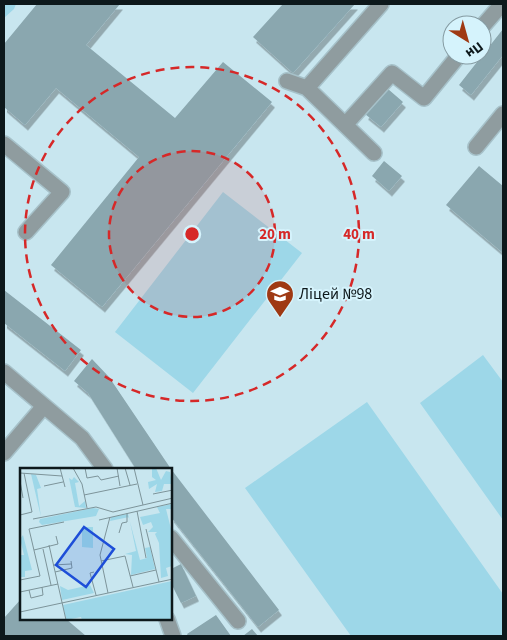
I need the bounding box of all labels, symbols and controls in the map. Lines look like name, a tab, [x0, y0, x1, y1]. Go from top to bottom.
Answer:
north arrow	[442, 15, 492, 65]
text: Пн	[461, 36, 487, 63]
text: 20 m	[259, 224, 291, 245]
text: 40 m	[343, 224, 375, 245]
centre of rings	[183, 225, 201, 243]
school or university icon: Ліцей №98	[265, 279, 295, 318]
place label: Ліцей №98	[299, 283, 372, 305]
inset map	[20, 468, 172, 620]

